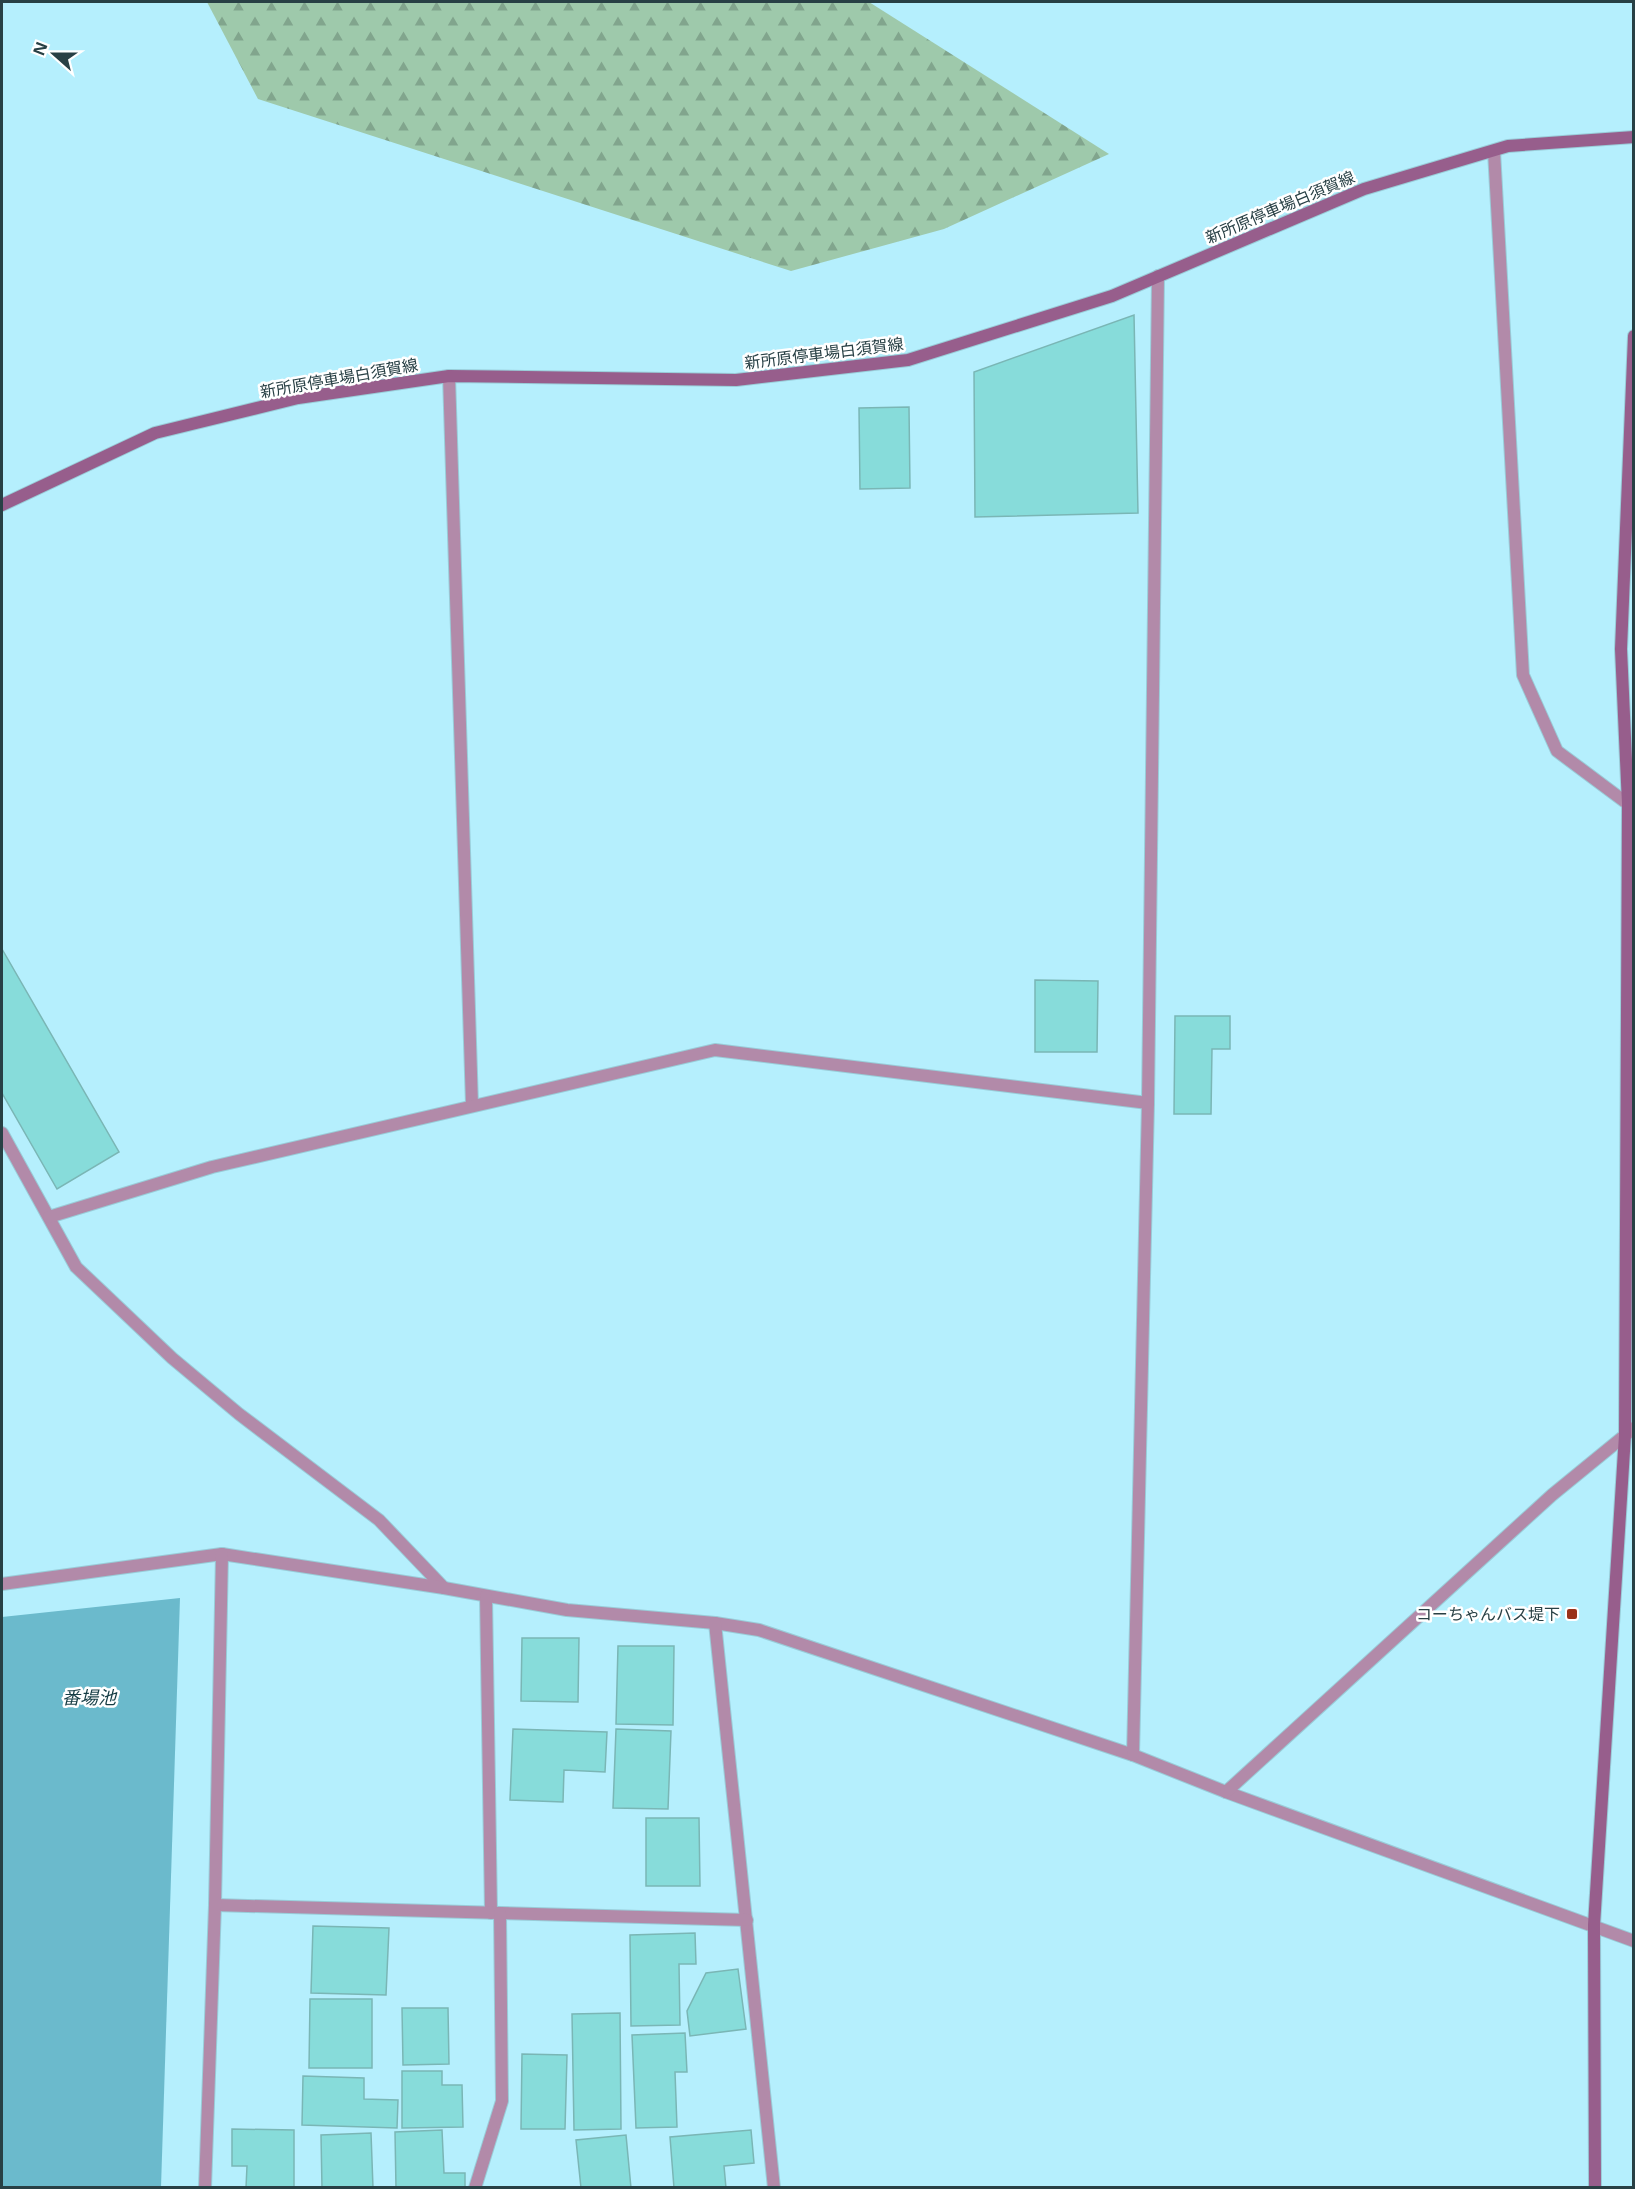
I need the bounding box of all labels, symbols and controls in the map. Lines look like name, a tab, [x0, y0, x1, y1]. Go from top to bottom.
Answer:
north arrow	[24, 24, 84, 84]
text: N	[27, 39, 53, 59]
street label: 新所原停車場白須賀線	[1202, 166, 1358, 248]
street label: 新所原停車場白須賀線	[743, 332, 905, 374]
street label: 新所原停車場白須賀線	[258, 353, 420, 403]
place label: コーちゃんバス堤下	[1416, 1603, 1560, 1625]
marker: コーちゃんバス堤下	[1565, 1607, 1579, 1621]
water label: 番場池	[62, 1685, 118, 1709]

